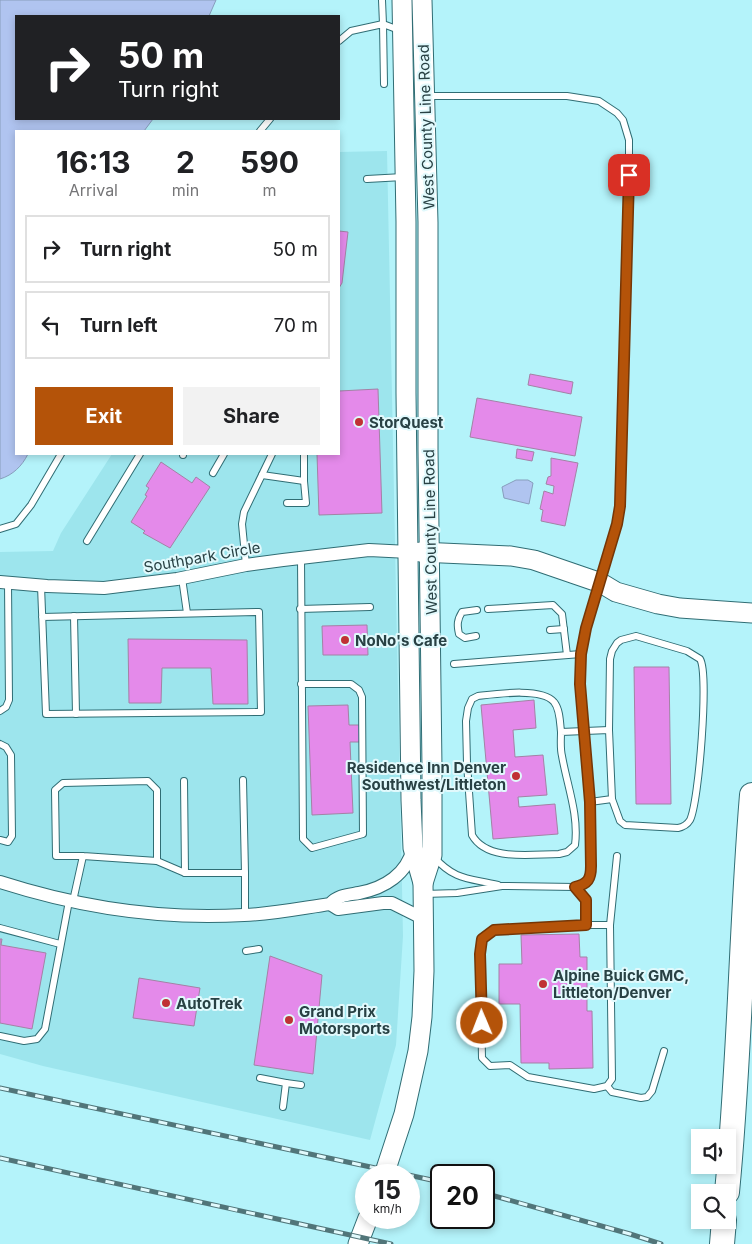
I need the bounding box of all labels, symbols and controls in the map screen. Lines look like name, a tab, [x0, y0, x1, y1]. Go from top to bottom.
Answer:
text: 50 m	[118, 34, 204, 76]
icon: right	[35, 35, 100, 100]
street label: West County Line Road	[414, 44, 438, 210]
text: Turn right	[118, 76, 219, 102]
text: 16:13	[56, 144, 131, 180]
text: 2	[176, 144, 195, 180]
text: 590	[240, 144, 299, 180]
pin	[608, 154, 650, 196]
icon: arrive	[615, 161, 643, 189]
text: Arrival	[69, 180, 118, 200]
text: min	[172, 180, 199, 200]
text: m	[263, 180, 277, 200]
icon: right	[37, 235, 65, 263]
text: Turn right	[80, 238, 171, 261]
text: 50 m	[272, 238, 318, 261]
icon: left	[37, 311, 65, 339]
text: Turn left	[80, 314, 158, 337]
text: 70 m	[274, 314, 318, 337]
button: Exit	[35, 387, 173, 445]
button: Share	[183, 387, 320, 445]
place label: StorQuest	[369, 413, 444, 432]
marker: StorQuest	[353, 416, 365, 428]
street label: West County Line Road	[419, 449, 441, 615]
street label: Southpark Circle	[142, 537, 262, 577]
place label: NoNo's Cafe	[355, 631, 447, 650]
marker: NoNo's Cafe	[339, 634, 351, 646]
place label: Residence Inn Denver Southwest/Littleton	[347, 758, 506, 794]
marker: Residence Inn Denver Southwest/Littleton	[510, 770, 522, 782]
place label: Alpine Buick GMC, Littleton/Denver	[553, 966, 689, 1002]
marker: Alpine Buick GMC, Littleton/Denver	[537, 978, 549, 990]
place label: AutoTrek	[176, 994, 243, 1013]
position arrow	[455, 996, 507, 1048]
marker: AutoTrek	[160, 997, 172, 1009]
place label: Grand Prix Motorsports	[299, 1002, 390, 1038]
marker: Grand Prix Motorsports	[283, 1014, 295, 1026]
map controls	[691, 1129, 736, 1229]
button: sound	[691, 1129, 736, 1174]
speed limit sign: 20	[430, 1164, 495, 1229]
text: 15	[374, 1175, 401, 1205]
button: search	[691, 1184, 736, 1229]
text: km/h	[373, 1201, 402, 1216]

